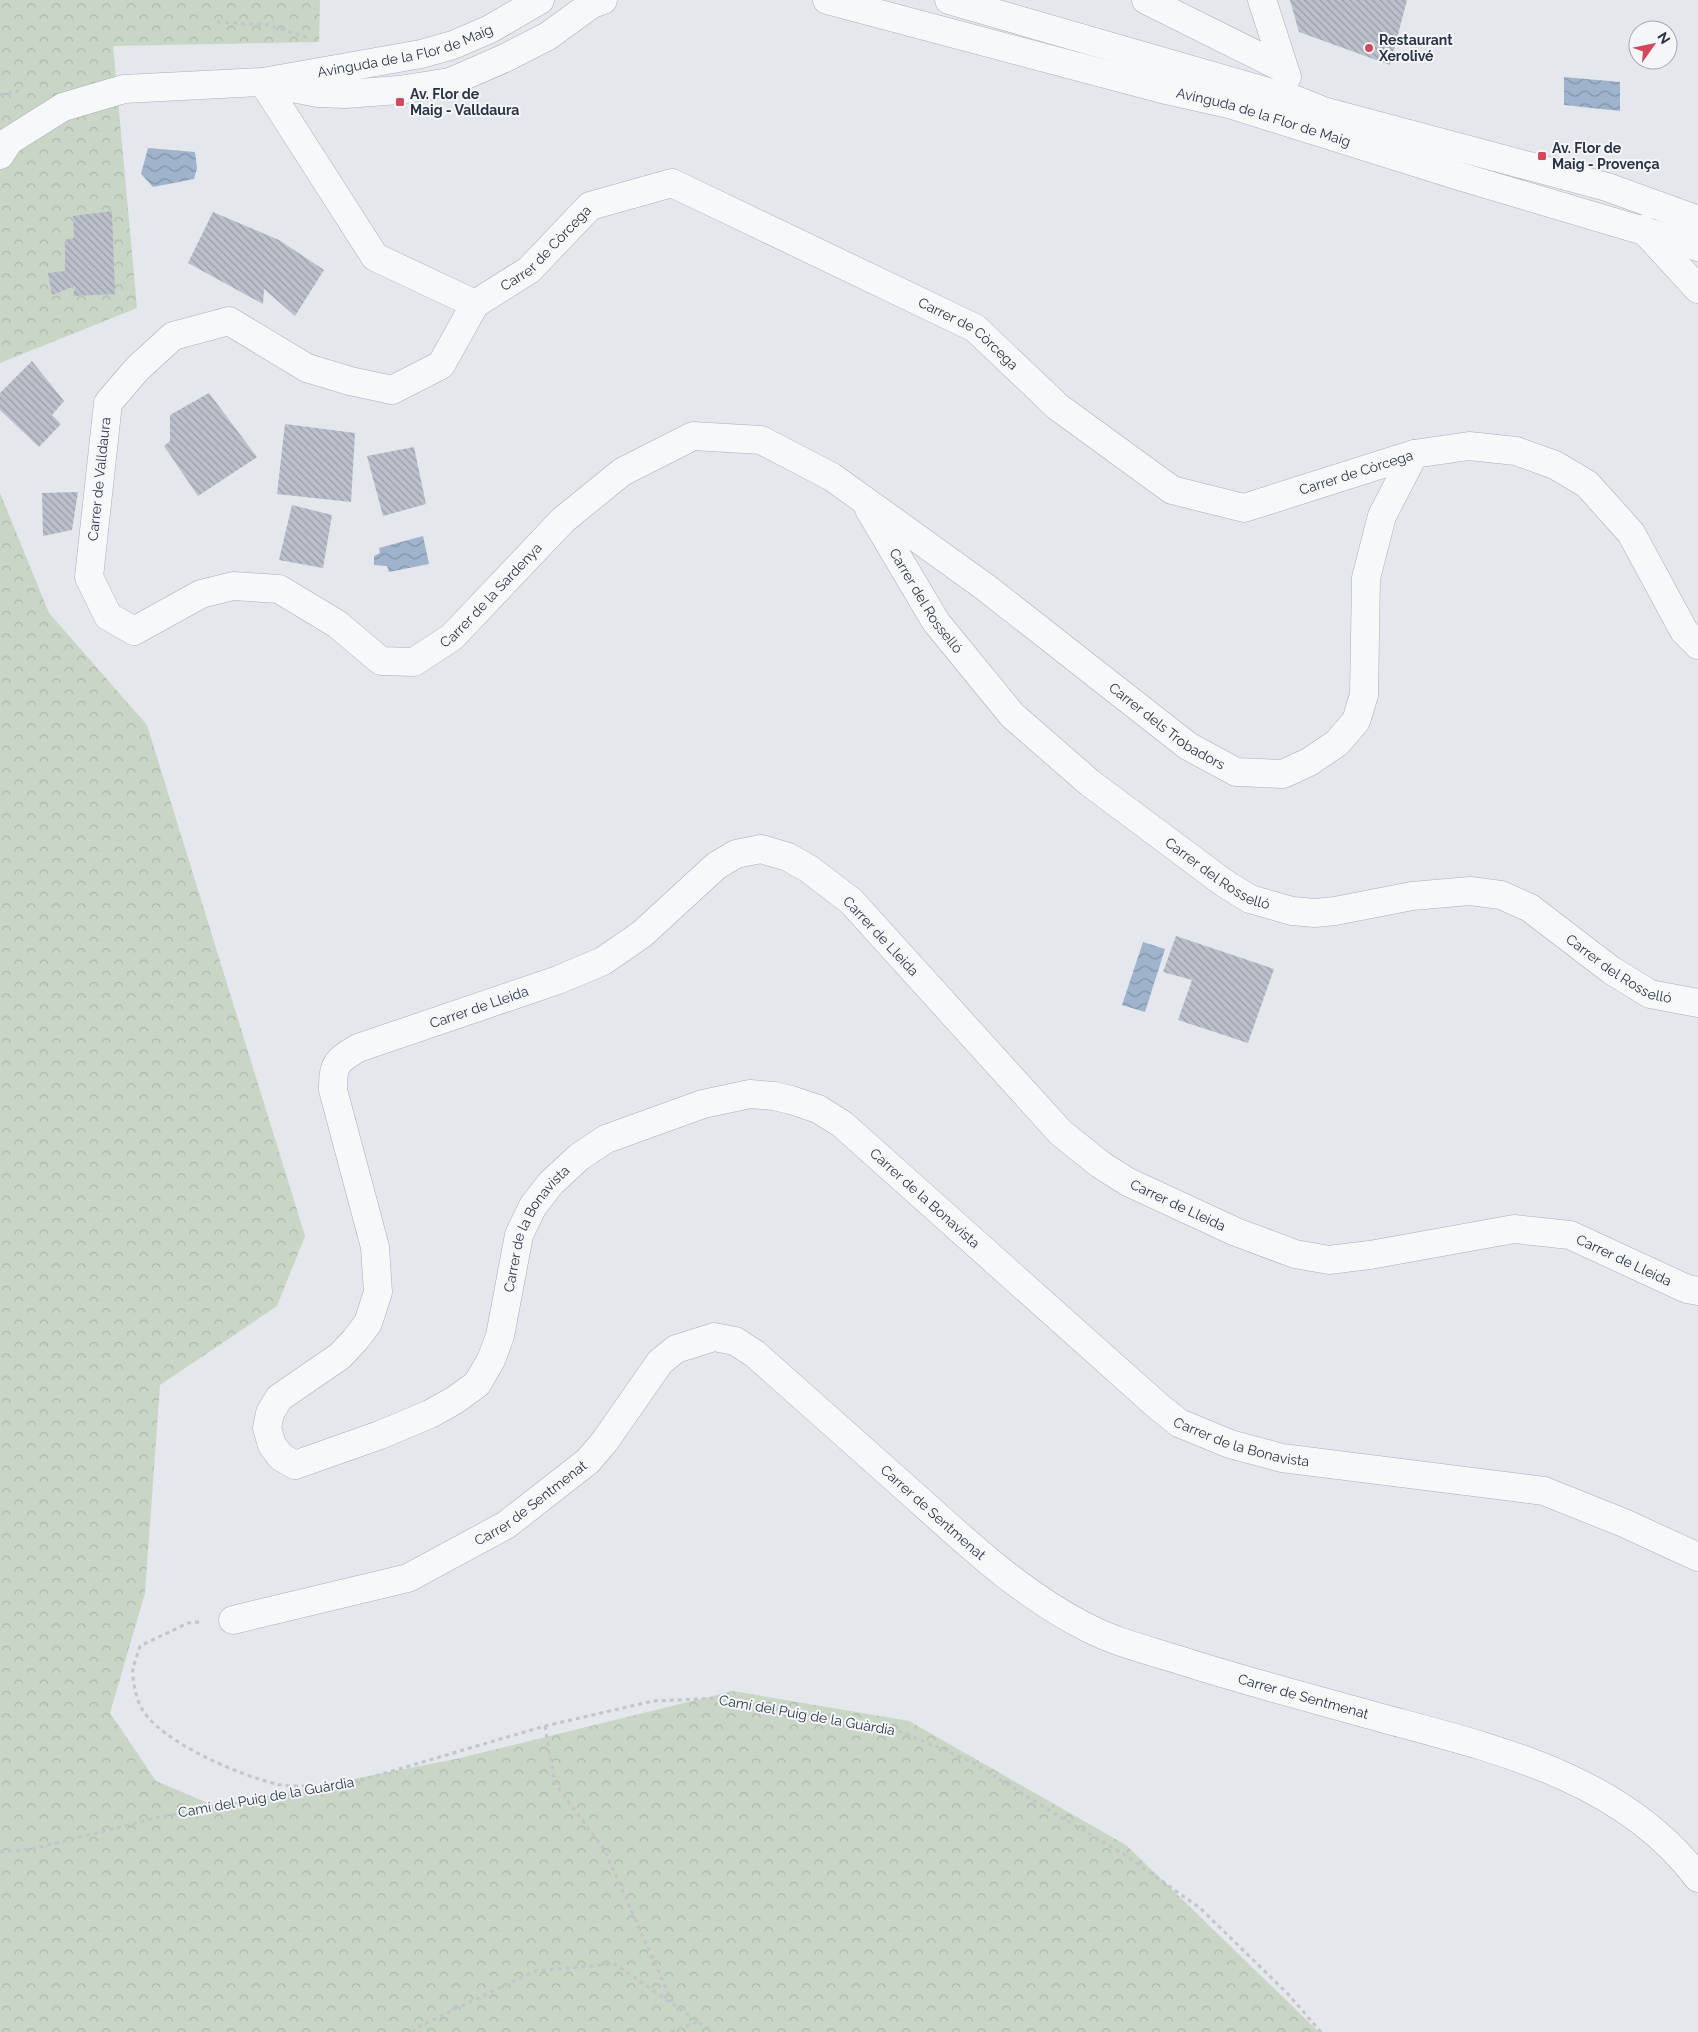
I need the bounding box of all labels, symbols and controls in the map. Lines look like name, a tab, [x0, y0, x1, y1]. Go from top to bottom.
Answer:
north arrow	[1628, 20, 1678, 70]
street label: Avinguda de la Flor de Maig	[316, 21, 495, 80]
text: N	[1654, 29, 1674, 47]
place label: Restaurant Xerolivé	[1378, 32, 1453, 64]
marker: Restaurant Xerolivé	[1363, 42, 1375, 54]
street label: Avinguda de la Flor de Maig	[1175, 84, 1353, 150]
place label: Av. Flor de Maig - Valldaura	[410, 86, 519, 118]
marker: Av. Flor de Maig - Valldaura	[394, 96, 406, 108]
place label: Av. Flor de Maig - Provença	[1552, 140, 1660, 172]
marker: Av. Flor de Maig - Provença	[1536, 150, 1548, 162]
street label: Carrer de Còrcega	[497, 202, 594, 294]
street label: Carrer de Còrcega	[916, 294, 1022, 373]
street label: Carrer de Valldaura	[85, 416, 113, 542]
street label: Carrer de Còrcega	[1297, 447, 1415, 498]
street label: Carrer de la Sardenya	[437, 540, 545, 651]
street label: Carrer del Rosselló	[886, 545, 966, 656]
street label: Carrer dels Trobadors	[1106, 679, 1228, 773]
street label: Carrer del Rosselló	[1162, 834, 1272, 912]
street label: Carrer de Lleida	[840, 893, 922, 979]
street label: Carrer del Rosselló	[1563, 931, 1673, 1006]
street label: Carrer de Lleida	[428, 983, 530, 1031]
street label: Carrer de la Bonavista	[867, 1145, 983, 1251]
street label: Carrer de la Bonavista	[500, 1162, 573, 1294]
street label: Carrer de Lleida	[1128, 1176, 1228, 1234]
street label: Carrer de Lleida	[1574, 1231, 1674, 1289]
street label: Carrer de la Bonavista	[1170, 1414, 1310, 1469]
street label: Carrer de Sentmenat	[472, 1457, 590, 1549]
street label: Carrer de Sentmenat	[877, 1462, 989, 1563]
street label: Carrer de Sentmenat	[1236, 1670, 1371, 1722]
street label: Camí del Puig de la Guàrdia	[718, 1692, 896, 1738]
street label: Camí del Puig de la Guàrdia	[177, 1774, 355, 1820]

